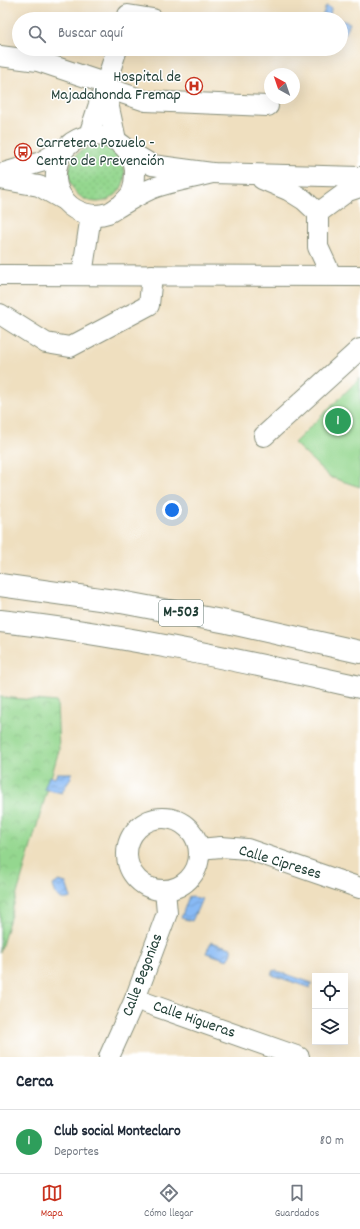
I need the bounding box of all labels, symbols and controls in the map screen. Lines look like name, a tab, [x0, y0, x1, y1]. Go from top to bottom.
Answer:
search box	[12, 12, 348, 56]
icon: search	[26, 23, 48, 45]
text: Buscar aquí	[58, 23, 123, 45]
place label: Hospital de Majadahonda Fremap	[51, 66, 181, 107]
north arrow	[264, 68, 300, 104]
hospital icon: Hospital de Majadahonda Fremap	[184, 76, 204, 96]
place label: Carretera Pozuelo - Centro de Prevención	[36, 132, 164, 173]
bus stop icon: Carretera Pozuelo - Centro de Prevención	[13, 142, 33, 162]
pin: 1	[325, 406, 351, 436]
your location	[162, 500, 182, 520]
road number: M-503	[159, 600, 203, 626]
street label: Calle Cipreses	[236, 840, 324, 887]
street label: Calle Begonias	[117, 930, 169, 1020]
map controls	[312, 973, 348, 1045]
button: locate	[312, 973, 348, 1009]
street label: Calle Higueras	[150, 995, 239, 1045]
button: layers	[312, 1009, 348, 1045]
text: Cerca	[16, 1071, 53, 1095]
text: Club social Monteclaro	[54, 1121, 181, 1143]
text: 1	[28, 1132, 30, 1151]
text: 80 m	[320, 1132, 344, 1151]
text: Deportes	[54, 1143, 99, 1162]
tab: Mapa	[41, 1182, 63, 1222]
tab: Cómo llegar	[144, 1182, 193, 1222]
tab: Guardados	[275, 1182, 319, 1222]

